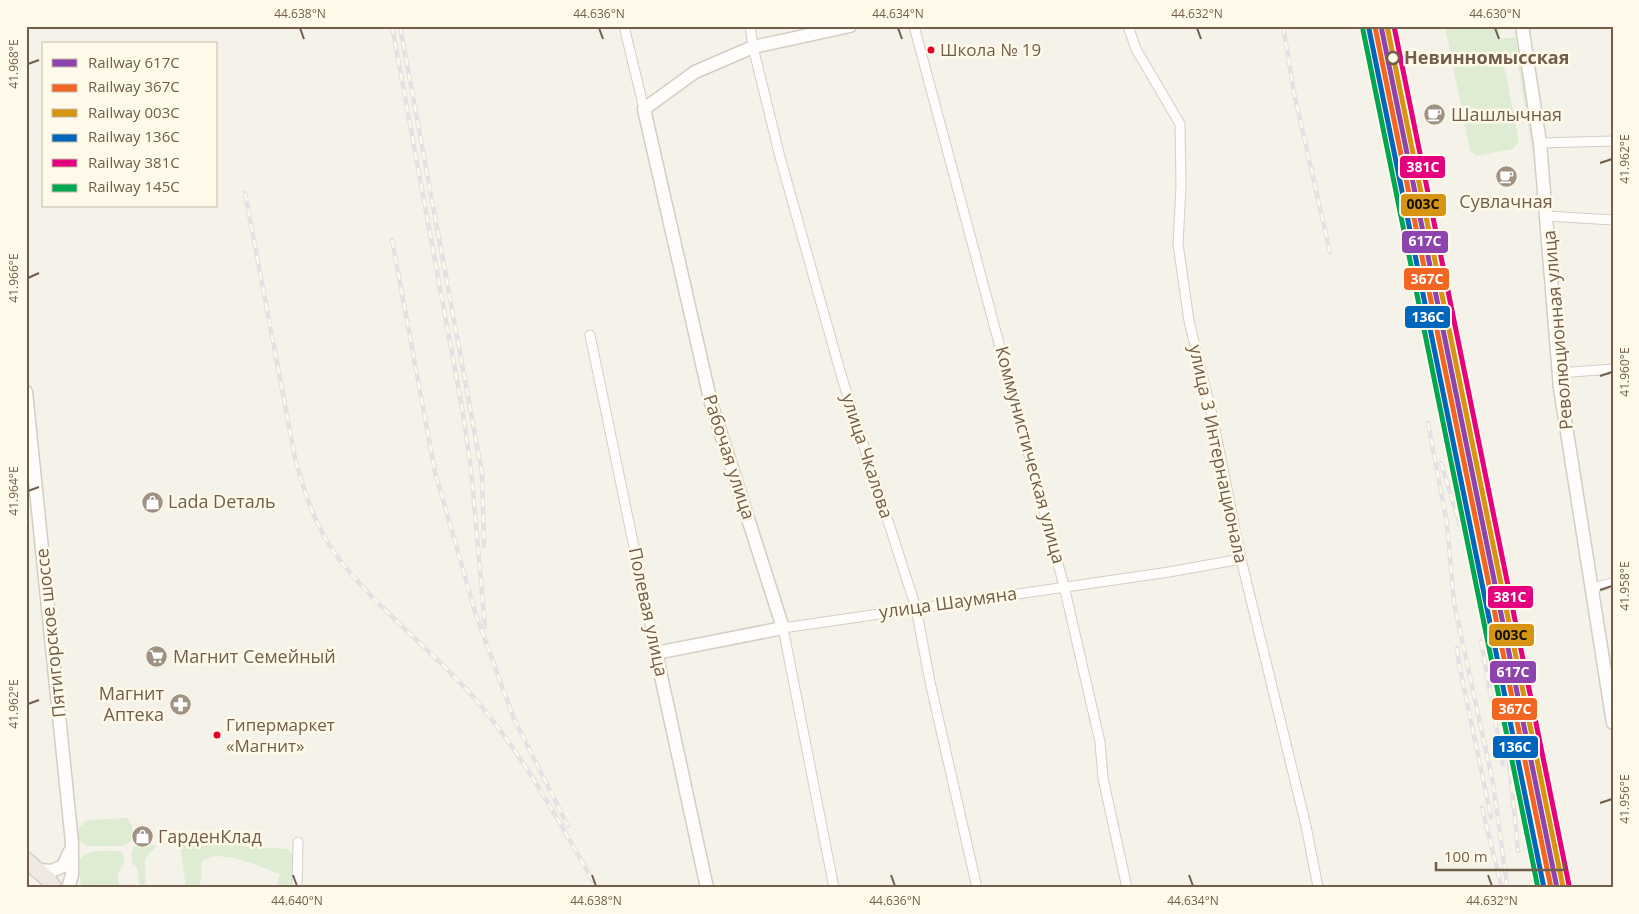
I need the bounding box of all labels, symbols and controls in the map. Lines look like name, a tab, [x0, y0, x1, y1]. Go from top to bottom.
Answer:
text: 44.638°N	[274, 5, 326, 22]
text: 44.636°N	[573, 5, 625, 22]
text: 44.634°N	[872, 5, 924, 22]
text: 44.632°N	[1171, 5, 1223, 22]
text: 44.630°N	[1469, 5, 1521, 22]
place label: Школа № 19	[940, 38, 1041, 61]
text: 41.968°E	[5, 39, 22, 89]
legend	[42, 42, 218, 208]
marker: Школа № 19	[926, 45, 936, 55]
place label: Невинномысская	[1404, 45, 1569, 69]
marker: Невинномысская	[1386, 51, 1400, 65]
text: Railway 617C	[88, 52, 180, 72]
text: Railway 367С	[88, 76, 180, 96]
text: Railway 003С	[88, 102, 180, 122]
place label: Шашлычная	[1451, 102, 1562, 126]
cafe icon: Шашлычная	[1423, 103, 1447, 127]
text: Railway 136С	[88, 126, 180, 146]
text: 41.962°E	[1616, 134, 1633, 184]
text: Railway 381С	[88, 152, 180, 172]
line badge: 381С	[1399, 155, 1446, 179]
text: 381С	[1407, 157, 1440, 176]
cafe icon: Сувлачная	[1494, 165, 1518, 189]
text: Railway 145С	[88, 176, 180, 196]
place label: Сувлачная	[1459, 189, 1553, 213]
line badge: 003С	[1400, 193, 1447, 217]
text: 003С	[1407, 194, 1440, 213]
street label: Революционная улица	[1536, 229, 1578, 431]
line badge: 617C	[1401, 230, 1449, 254]
text: 617C	[1409, 231, 1442, 250]
text: 41.966°E	[5, 253, 22, 303]
line badge: 367С	[1403, 267, 1450, 291]
text: 367С	[1411, 269, 1444, 288]
line badge: 136С	[1404, 305, 1451, 329]
text: 136С	[1412, 307, 1445, 326]
street label: улица 3 Интернационала	[1184, 342, 1254, 565]
street label: Коммунистическая улица	[990, 343, 1072, 566]
text: 41.960°E	[1616, 347, 1633, 397]
street label: улица Чкалова	[836, 390, 899, 521]
street label: Рабочая улица	[698, 391, 761, 522]
text: 41.964°E	[5, 466, 22, 516]
place label: Lada Dеталь	[168, 489, 276, 513]
shop icon: Lada Dеталь	[140, 490, 164, 514]
street label: Полевая улица	[624, 545, 674, 679]
street label: Пятигорское шоссе	[29, 547, 71, 719]
text: 41.958°E	[1616, 561, 1633, 611]
street label: улица Шаумяна	[877, 580, 1018, 624]
line badge: 381С	[1487, 585, 1534, 609]
text: 381С	[1494, 587, 1527, 606]
line badge: 003С	[1488, 623, 1535, 647]
text: 003С	[1495, 625, 1528, 644]
place label: Магнит Семейный	[173, 644, 336, 668]
supermarket icon: Магнит Семейный	[145, 645, 169, 669]
line badge: 617C	[1489, 660, 1537, 684]
text: 617C	[1497, 662, 1530, 681]
text: 41.962°E	[5, 679, 22, 729]
place label: Магнит Аптека	[99, 681, 165, 726]
pharmacy icon: Магнит Аптека	[168, 692, 192, 716]
line badge: 367С	[1491, 697, 1538, 721]
text: 367С	[1499, 699, 1532, 718]
place label: Гипермаркет «Магнит»	[226, 713, 335, 757]
marker: Гипермаркет «Магнит»	[212, 730, 222, 740]
line badge: 136С	[1492, 735, 1539, 759]
text: 136С	[1499, 737, 1532, 756]
text: 41.956°E	[1616, 774, 1633, 824]
place label: ГарденКлад	[158, 824, 262, 848]
shop icon: ГарденКлад	[130, 825, 154, 849]
scale bar	[1436, 839, 1564, 871]
text: 100 m	[1444, 846, 1488, 866]
text: 44.640°N	[271, 892, 323, 909]
text: 44.638°N	[570, 892, 622, 909]
text: 44.636°N	[869, 892, 921, 909]
text: 44.634°N	[1167, 892, 1219, 909]
text: 44.632°N	[1466, 892, 1518, 909]

